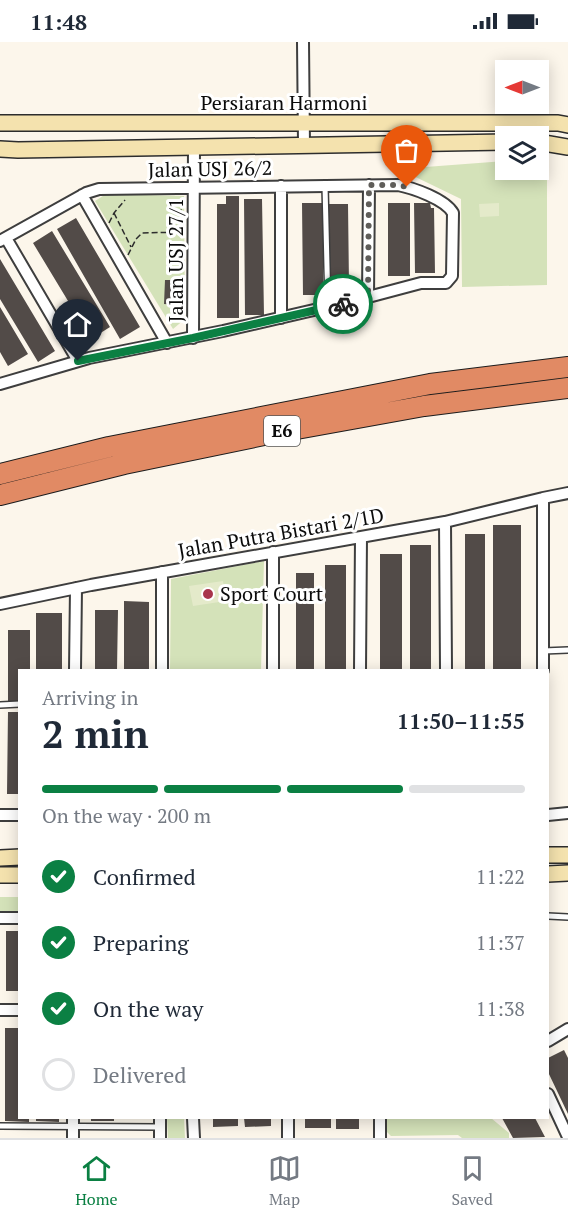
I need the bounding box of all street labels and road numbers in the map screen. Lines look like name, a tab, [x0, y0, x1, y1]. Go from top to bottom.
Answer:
street label: Persiaran Harmoni	[201, 89, 367, 116]
street label: Jalan USJ 26/2	[148, 154, 272, 183]
street label: Jalan USJ 27/1	[162, 198, 189, 322]
road number: E6	[264, 416, 300, 446]
street label: Jalan Putra Bistari 2/1D	[176, 501, 386, 564]

